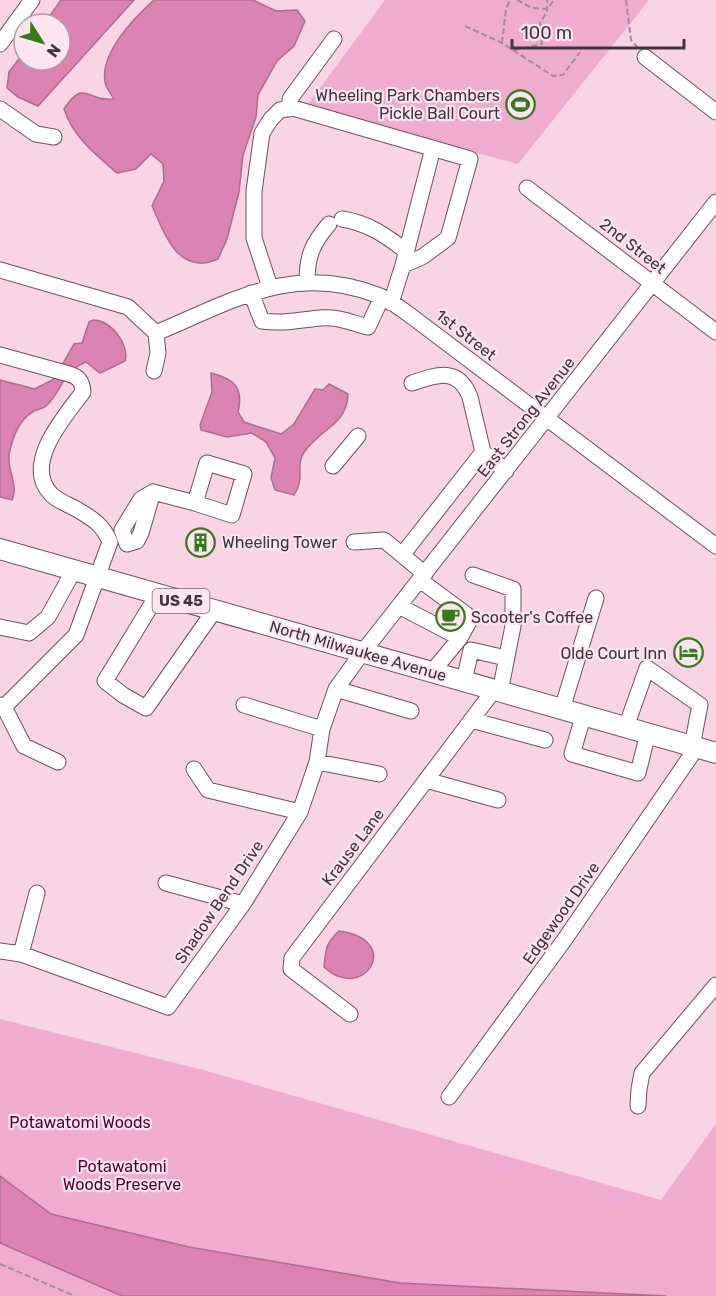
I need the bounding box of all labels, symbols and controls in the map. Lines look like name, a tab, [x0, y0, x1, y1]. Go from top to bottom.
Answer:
north arrow	[12, 12, 72, 72]
scale bar	[512, 12, 684, 50]
text: 100 m	[521, 22, 572, 44]
text: N	[43, 40, 65, 61]
place label: Wheeling Park Chambers Pickle Ball Court	[315, 86, 500, 123]
sports icon: Wheeling Park Chambers Pickle Ball Court	[505, 88, 537, 120]
street label: 2nd Street	[596, 214, 670, 278]
street label: 1st Street	[432, 306, 500, 364]
street label: East Strong Avenue	[473, 353, 579, 481]
building icon: Wheeling Tower	[185, 526, 217, 558]
place label: Wheeling Tower	[222, 533, 337, 552]
road number: US 45	[152, 589, 210, 613]
cafe icon: Scooter's Coffee	[434, 601, 466, 633]
place label: Scooter's Coffee	[471, 608, 593, 627]
street label: North Milwaukee Avenue	[267, 617, 449, 685]
hotel icon: Olde Court Inn	[672, 637, 704, 669]
place label: Olde Court Inn	[560, 644, 667, 663]
street label: Krause Lane	[318, 805, 388, 889]
street label: Shadow Bend Drive	[171, 837, 267, 967]
street label: Edgewood Drive	[519, 858, 603, 968]
park label: Potawatomi Woods	[9, 1113, 151, 1132]
park label: Potawatomi Woods Preserve	[63, 1157, 181, 1194]

